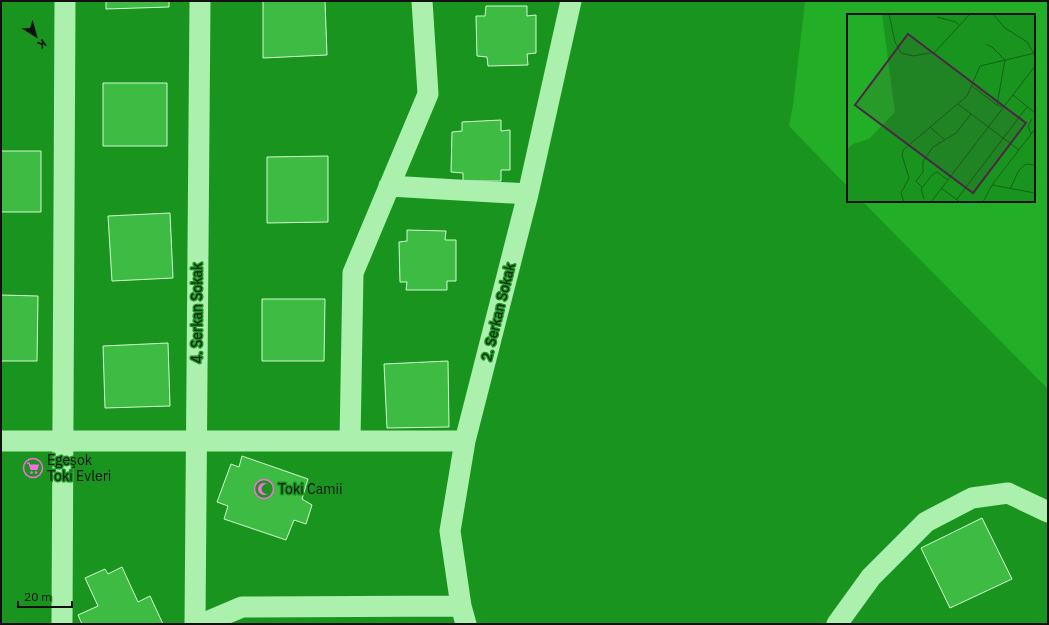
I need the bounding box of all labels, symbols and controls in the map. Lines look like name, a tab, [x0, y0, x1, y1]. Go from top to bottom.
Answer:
inset map	[847, 14, 1035, 202]
north arrow	[16, 16, 56, 56]
text: K	[34, 36, 49, 52]
street label: 2. Serkan Sokak	[477, 260, 519, 363]
street label: 4. Serkan Sokak	[188, 262, 206, 363]
place label: Egeşok Toki Evleri	[47, 451, 111, 485]
supermarket icon: Egeşok Toki Evleri	[22, 457, 44, 479]
mosque icon: Toki Camii	[253, 478, 275, 500]
place label: Toki Camii	[278, 480, 343, 498]
scale bar	[18, 583, 72, 609]
text: 20 m	[24, 589, 52, 604]

